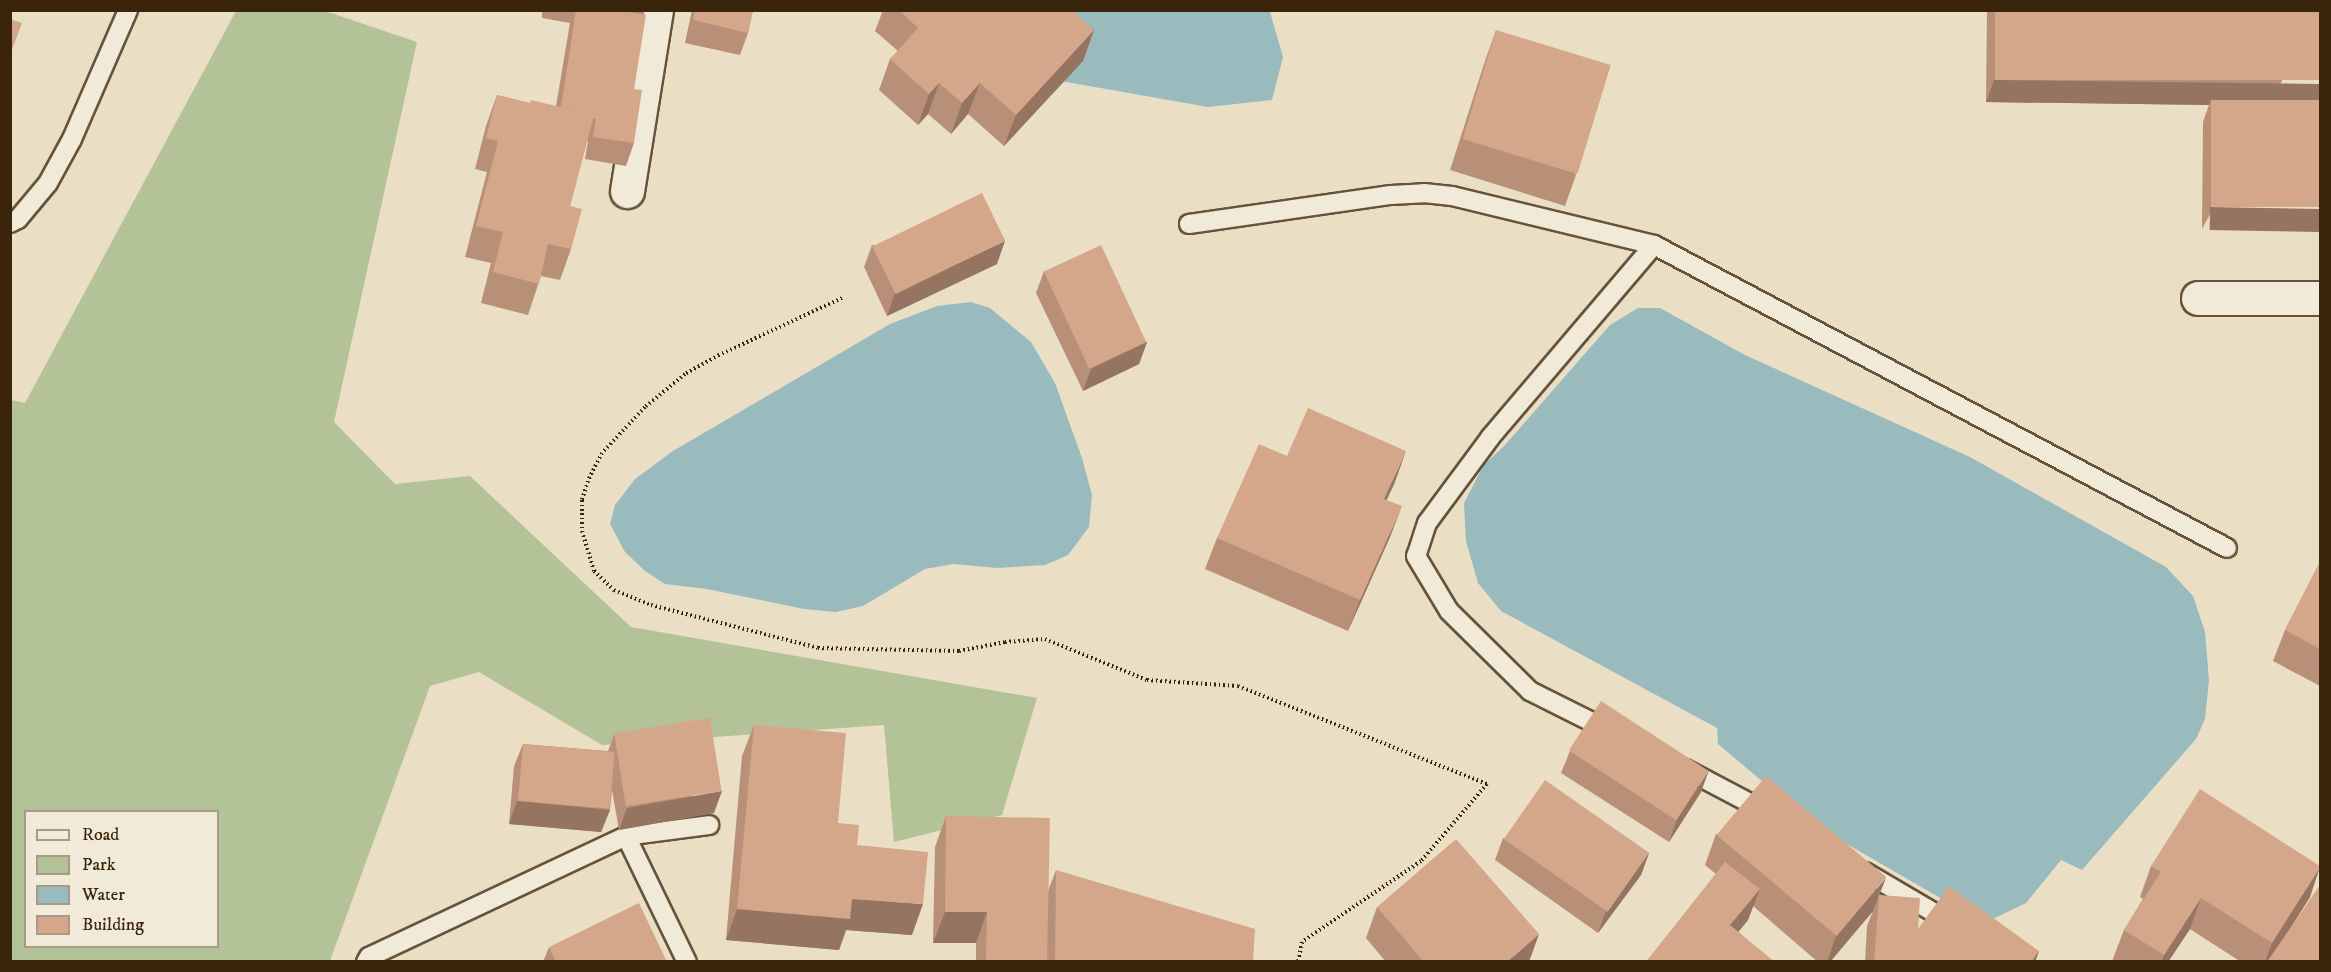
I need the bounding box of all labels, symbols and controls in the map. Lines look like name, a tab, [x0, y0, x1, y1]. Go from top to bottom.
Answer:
legend	[24, 810, 219, 948]
text: Road	[82, 824, 119, 846]
text: Park	[82, 854, 116, 876]
text: Water	[82, 884, 125, 906]
text: Building	[82, 914, 144, 936]

